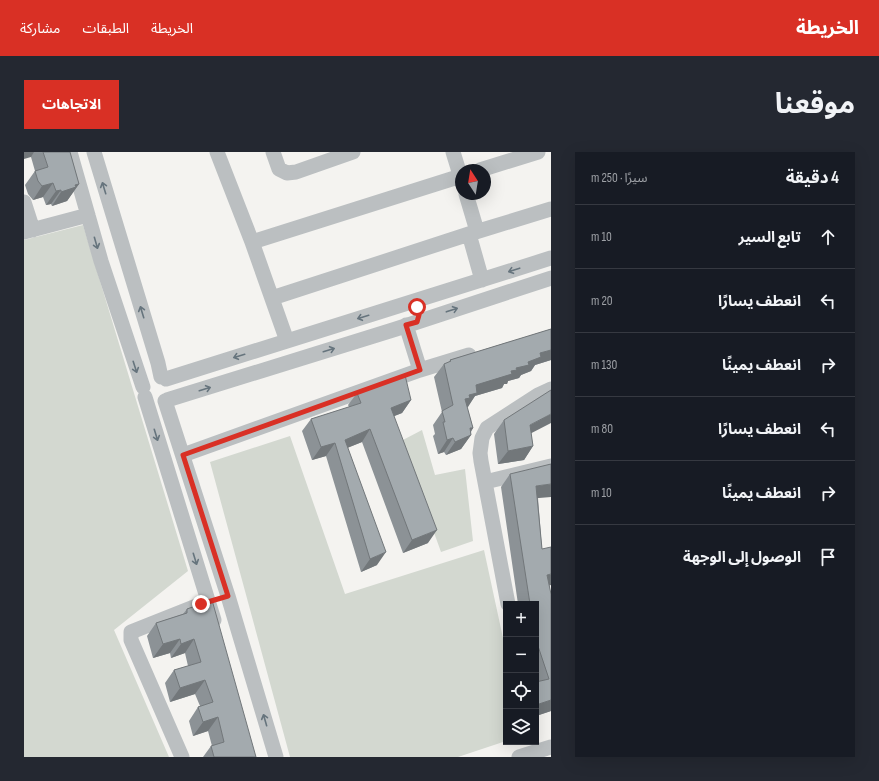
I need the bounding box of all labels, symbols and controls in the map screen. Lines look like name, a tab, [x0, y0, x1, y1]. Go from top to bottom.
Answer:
text: الخريطة	[796, 17, 859, 40]
text: مشاركة	[20, 20, 60, 37]
text: الطبقات	[82, 20, 129, 37]
text: الخريطة	[151, 20, 193, 37]
button: الاتجاهات	[24, 80, 119, 129]
text: موقعنا	[775, 88, 855, 121]
north arrow	[455, 164, 491, 200]
text: 4 دقيقة	[786, 168, 839, 188]
text: سيرًا · 250 m	[591, 170, 648, 186]
one-way arrow	[100, 182, 107, 195]
icon: ahead	[817, 226, 839, 248]
text: تابع السير	[738, 228, 801, 247]
text: 10 m	[591, 229, 612, 245]
one-way arrow	[93, 237, 100, 250]
one-way arrow	[508, 266, 520, 274]
icon: left	[817, 290, 839, 312]
text: انعطف يسارًا	[718, 292, 801, 311]
text: 20 m	[591, 293, 613, 309]
route start	[408, 298, 426, 316]
one-way arrow	[138, 306, 145, 319]
one-way arrow	[446, 306, 459, 313]
one-way arrow	[357, 314, 370, 321]
one-way arrow	[322, 346, 335, 353]
one-way arrow	[233, 353, 246, 360]
icon: right	[817, 354, 839, 376]
text: انعطف يمينًا	[722, 356, 801, 375]
text: 130 m	[591, 357, 617, 373]
one-way arrow	[132, 361, 140, 373]
one-way arrow	[198, 385, 211, 392]
icon: left	[817, 418, 839, 440]
text: انعطف يسارًا	[718, 420, 801, 439]
text: 80 m	[591, 421, 613, 437]
one-way arrow	[153, 428, 160, 441]
icon: right	[817, 482, 839, 504]
text: انعطف يمينًا	[722, 484, 801, 503]
text: 10 m	[591, 485, 612, 501]
icon: arrive	[817, 546, 839, 568]
text: الوصول إلى الوجهة	[683, 548, 801, 567]
one-way arrow	[192, 552, 199, 565]
route end	[192, 595, 210, 613]
map controls	[503, 601, 539, 745]
button: +	[503, 601, 539, 637]
button: −	[503, 637, 539, 673]
button: locate	[503, 673, 539, 709]
button: layers	[503, 709, 539, 745]
one-way arrow	[261, 713, 268, 726]

